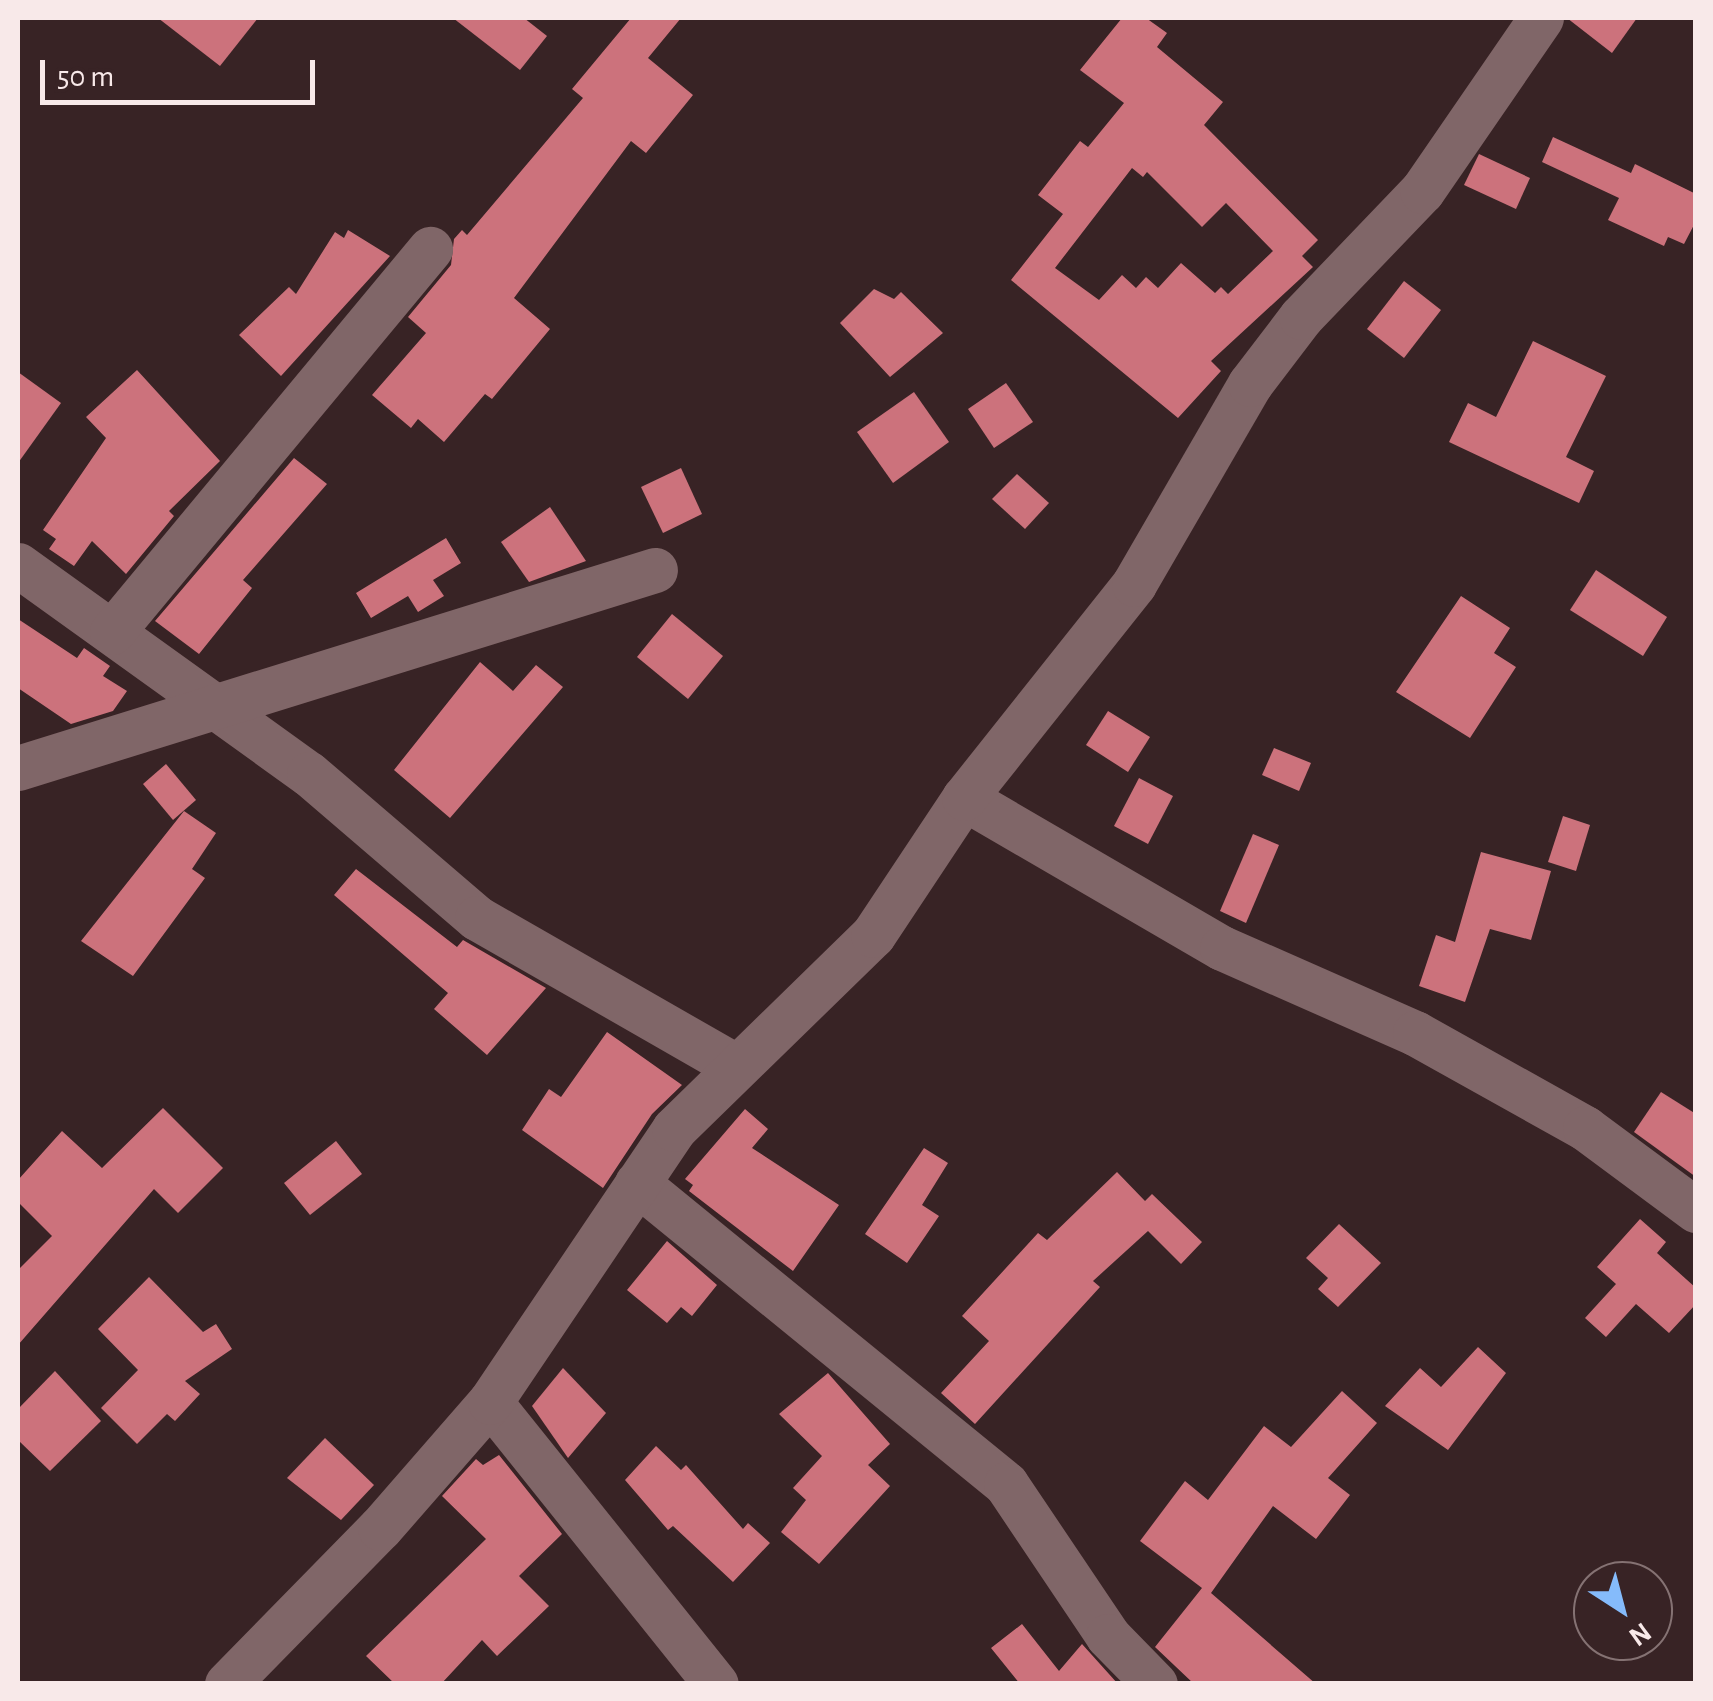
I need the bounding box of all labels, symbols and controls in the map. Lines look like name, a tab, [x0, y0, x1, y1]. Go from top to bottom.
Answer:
scale bar	[45, 40, 320, 102]
text: 50 m	[57, 62, 114, 92]
north arrow	[1573, 1561, 1673, 1661]
text: N	[1623, 1617, 1656, 1651]

